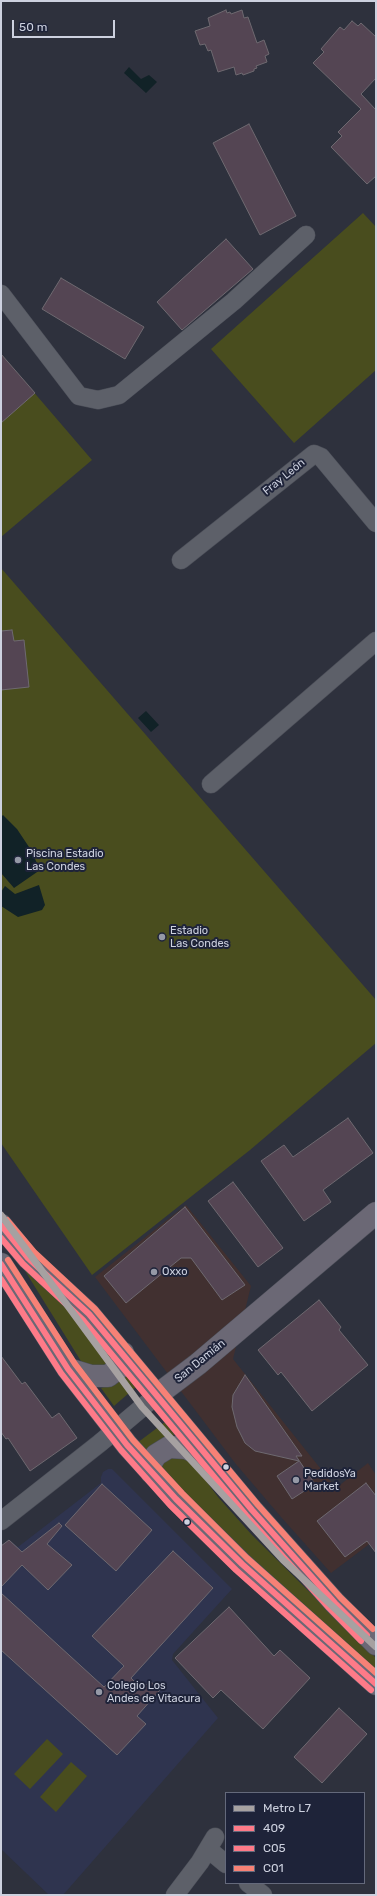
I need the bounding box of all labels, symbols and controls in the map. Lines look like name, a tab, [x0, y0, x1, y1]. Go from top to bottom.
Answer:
scale bar	[14, 12, 117, 38]
text: 50 m	[19, 20, 47, 34]
street label: Fray León	[260, 456, 308, 498]
place label: Piscina Estadio Las Condes	[26, 847, 104, 873]
marker: Piscina Estadio Las Condes	[13, 855, 23, 865]
place label: Estadio Las Condes	[170, 924, 229, 950]
marker: Estadio Las Condes	[157, 932, 167, 942]
place label: Oxxo	[162, 1265, 187, 1279]
marker: Oxxo	[149, 1267, 159, 1277]
street label: San Damián	[172, 1337, 228, 1385]
unlabelled marker	[221, 1462, 231, 1472]
place label: PedidosYa Market	[304, 1467, 356, 1493]
marker: PedidosYa Market	[291, 1475, 301, 1485]
unlabelled marker	[182, 1517, 192, 1527]
place label: Colegio Los Andes de Vitacura	[107, 1679, 201, 1705]
marker: Colegio Los Andes de Vitacura	[94, 1687, 104, 1697]
legend	[225, 1792, 365, 1884]
text: Metro L7	[263, 1801, 311, 1815]
text: 409	[263, 1821, 285, 1835]
text: C05	[263, 1841, 286, 1855]
text: C01	[263, 1861, 284, 1875]

